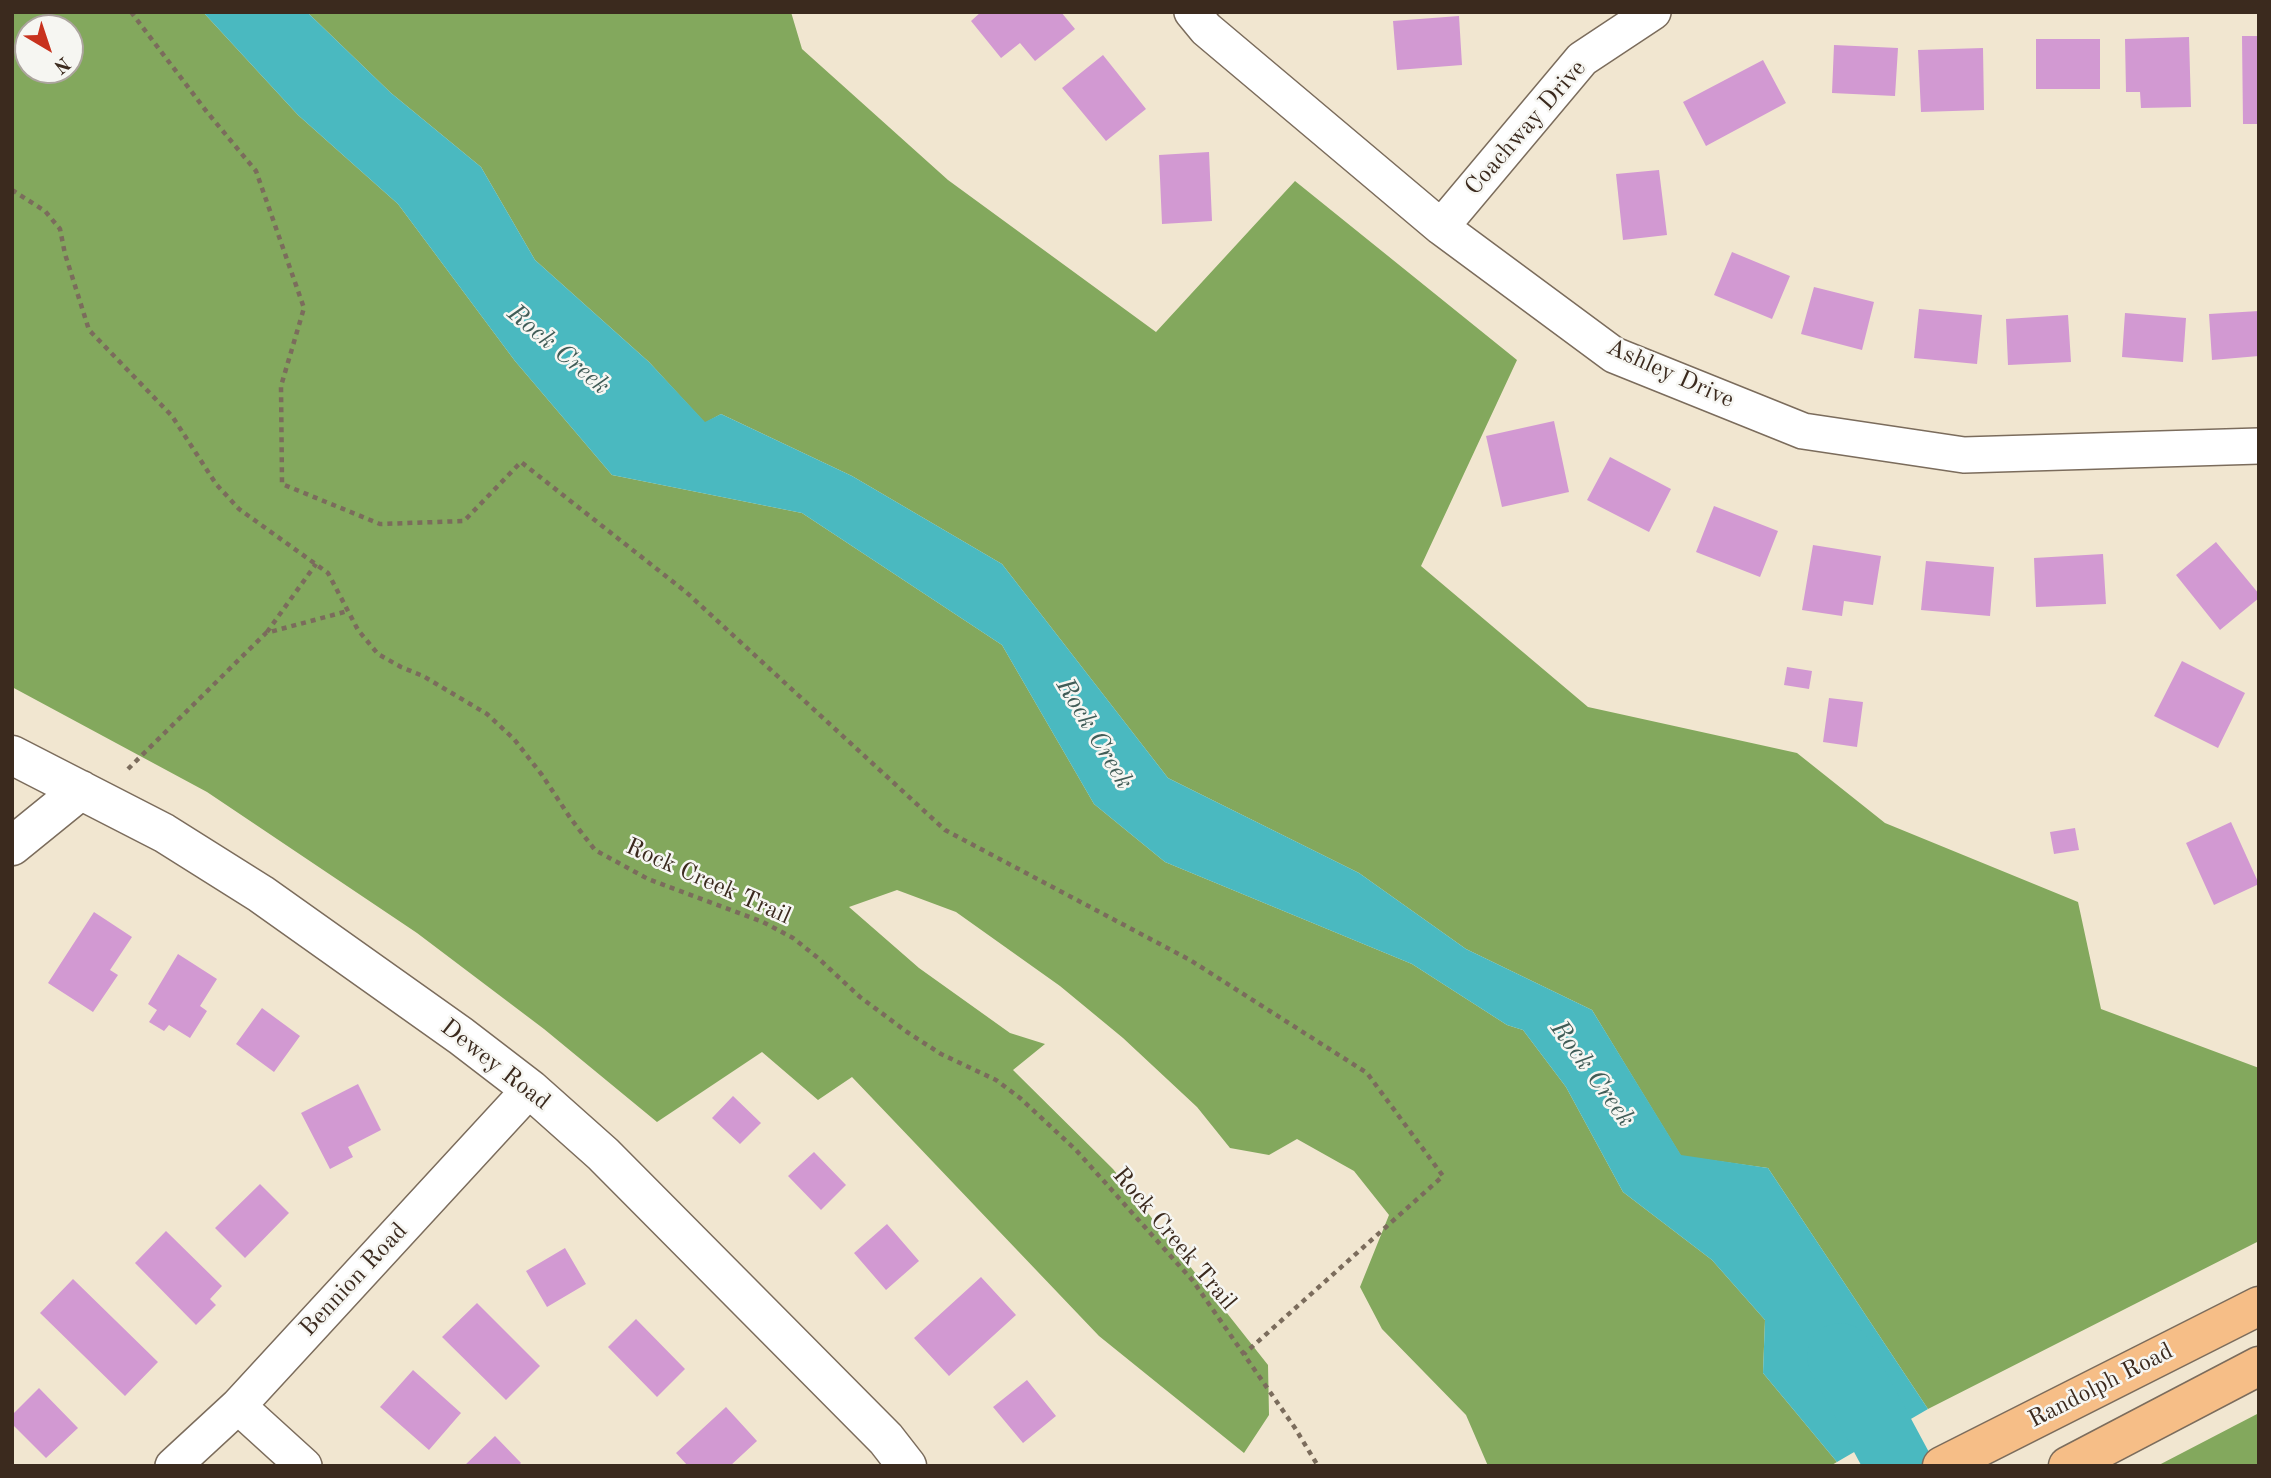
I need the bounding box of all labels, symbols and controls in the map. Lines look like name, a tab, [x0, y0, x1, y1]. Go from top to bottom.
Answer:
north arrow	[14, 14, 84, 84]
text: N	[50, 52, 73, 76]
street label: Coachway Drive	[1459, 54, 1593, 202]
water label: Rock Creek	[500, 298, 616, 402]
street label: Ashley Drive	[1602, 333, 1738, 415]
water label: Rock Creek	[1049, 673, 1139, 795]
street label: Rock Creek Trail	[621, 833, 795, 931]
street label: Dewey Road	[434, 1013, 556, 1117]
water label: Rock Creek	[1543, 1014, 1641, 1134]
street label: Rock Creek Trail	[1106, 1162, 1242, 1316]
street label: Bennion Road	[294, 1217, 414, 1343]
street label: Randolph Road	[2024, 1337, 2178, 1435]

